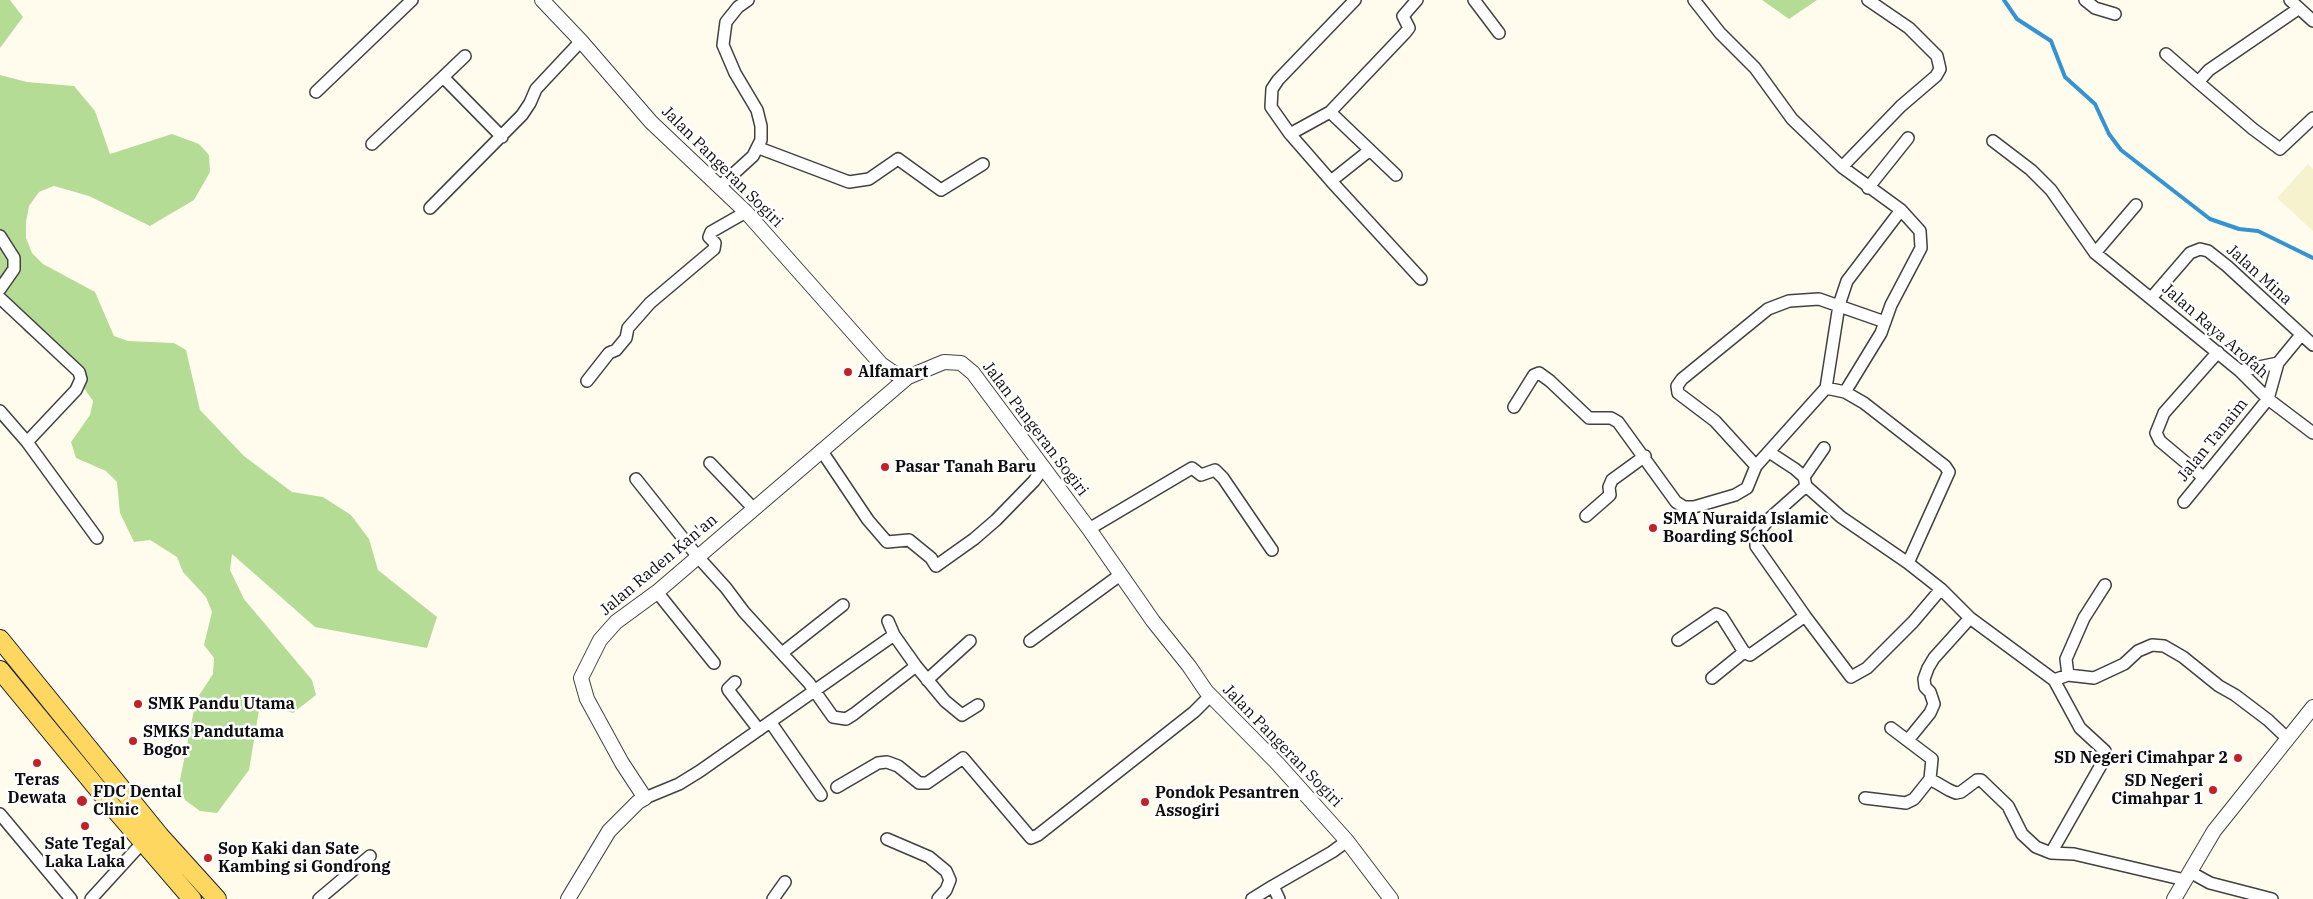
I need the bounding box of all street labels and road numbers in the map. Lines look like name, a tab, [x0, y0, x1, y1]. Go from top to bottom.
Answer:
street label: Jalan Pangeran Sogiri	[657, 102, 787, 232]
street label: Jalan Mina	[2222, 241, 2296, 309]
street label: Jalan Raya Arofah	[2158, 280, 2272, 382]
street label: Jalan Pangeran Sogiri	[978, 358, 1092, 500]
street label: Jalan Tanaim	[2174, 395, 2252, 485]
street label: Jalan Raden Kan'an	[596, 510, 722, 620]
street label: Jalan Pangeran Sogiri	[1218, 681, 1346, 811]

